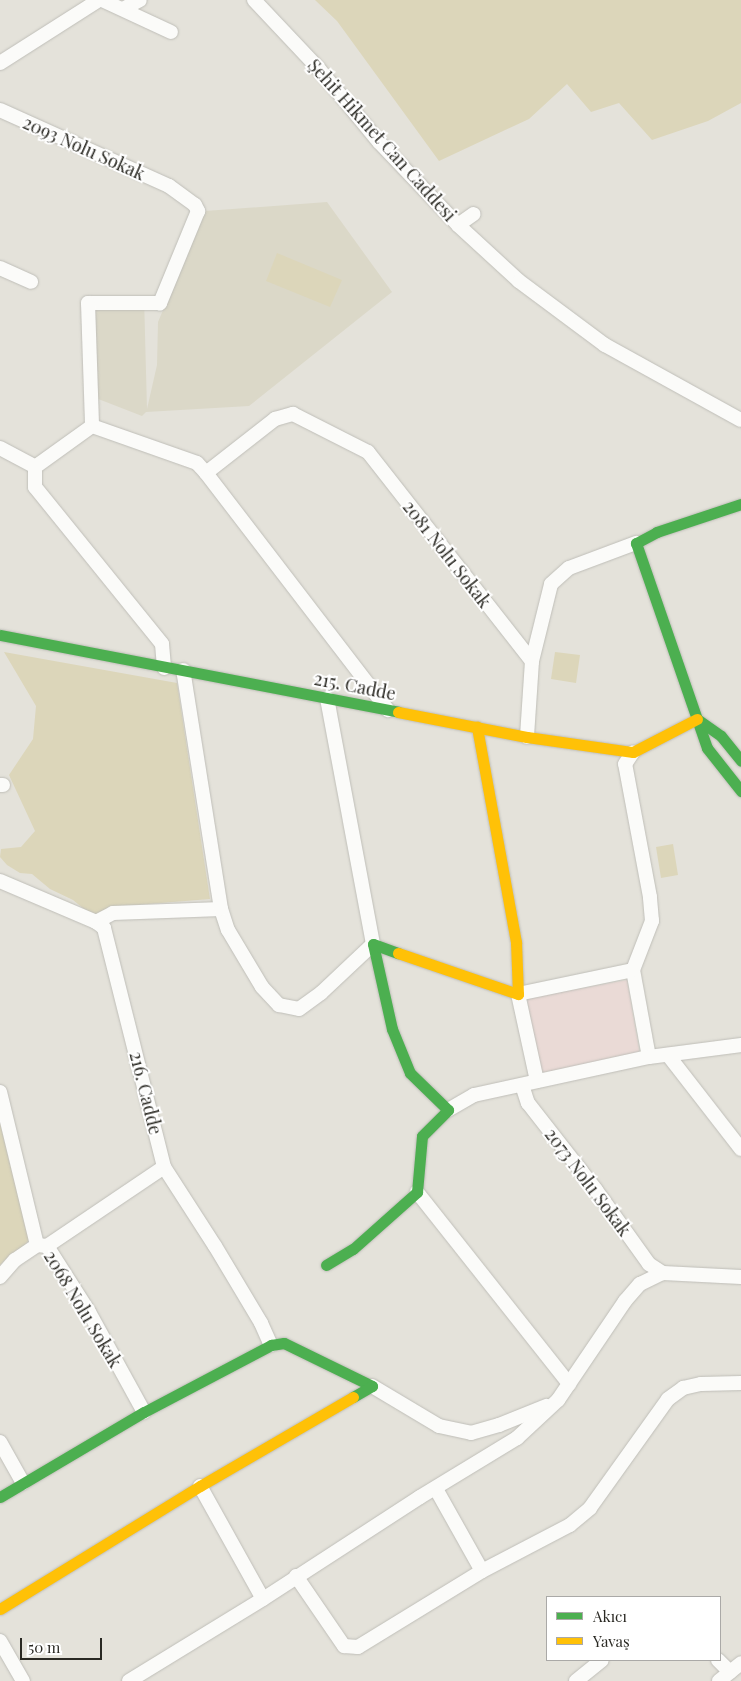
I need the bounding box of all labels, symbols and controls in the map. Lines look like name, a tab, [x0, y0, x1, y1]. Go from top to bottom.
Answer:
street label: Şehit Hikmet Can Caddesi	[303, 54, 461, 226]
street label: 2093 Nolu Sokak	[20, 111, 148, 185]
street label: 2081 Nolu Sokak	[398, 496, 496, 612]
street label: 215. Cadde	[312, 667, 398, 705]
street label: 216. Cadde	[125, 1049, 167, 1137]
street label: 2073 Nolu Sokak	[540, 1124, 636, 1240]
street label: 2068 Nolu Sokak	[40, 1247, 126, 1371]
legend	[546, 1596, 721, 1661]
text: Akıcı	[593, 1606, 627, 1626]
scale bar	[22, 1628, 105, 1660]
text: Yavaş	[593, 1631, 630, 1651]
text: 50 m	[28, 1637, 60, 1657]

